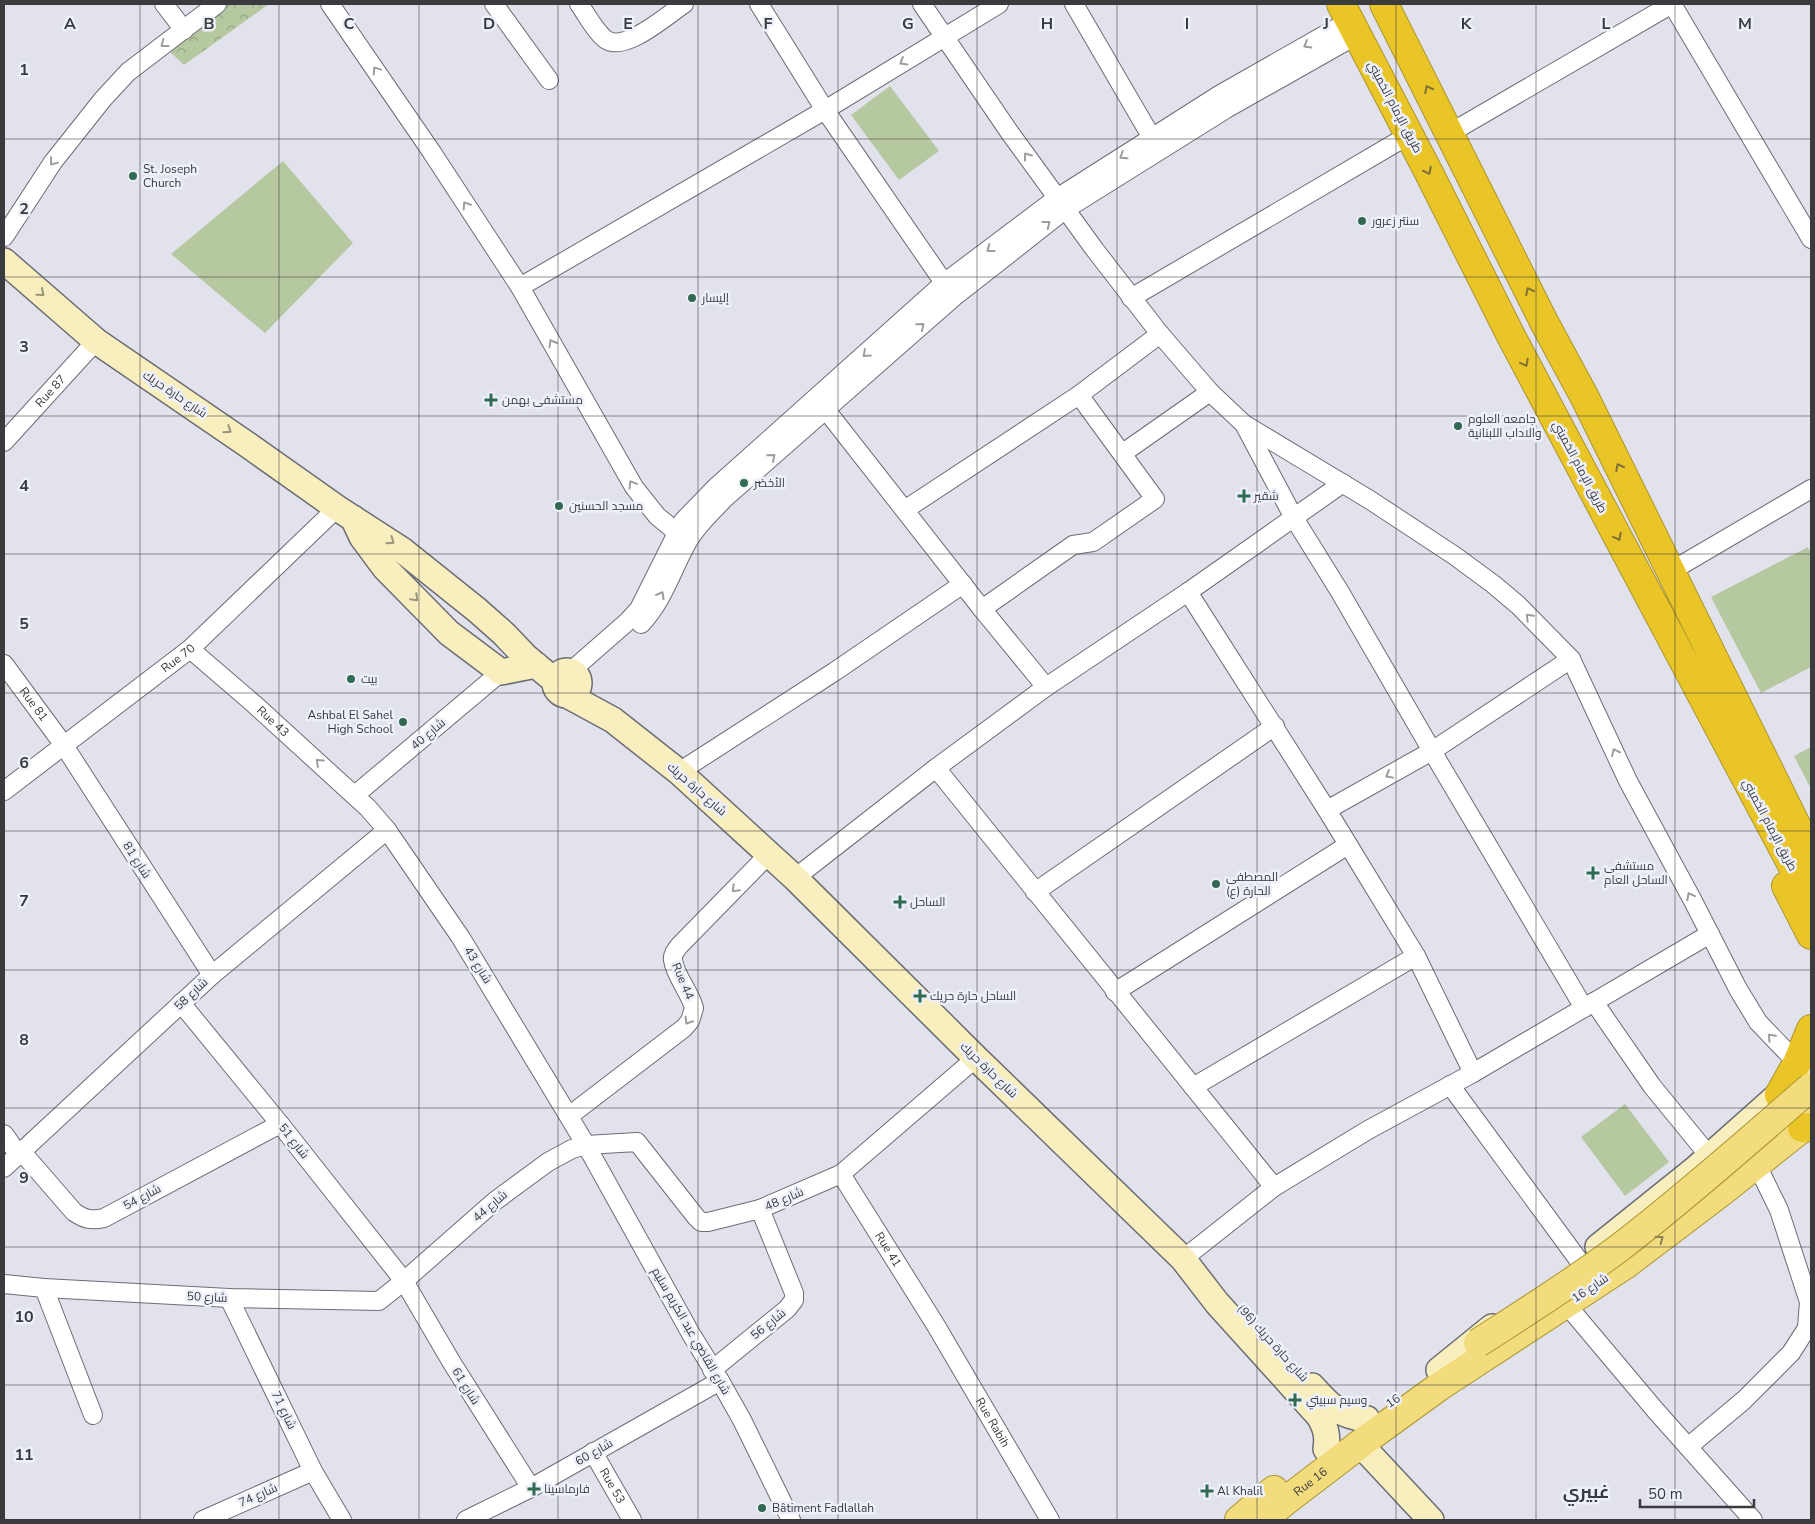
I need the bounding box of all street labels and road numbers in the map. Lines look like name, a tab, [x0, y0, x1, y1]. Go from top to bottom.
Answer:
street label: طريق الإمام الخميني	[1362, 58, 1426, 157]
street label: شارع حارة حريك	[140, 367, 210, 421]
street label: Rue 87	[32, 371, 69, 411]
street label: طريق الإمام الخميني	[1547, 418, 1611, 517]
street label: Rue 70	[158, 640, 199, 676]
street label: Rue 81	[16, 684, 52, 725]
street label: Rue 43	[253, 702, 293, 740]
street label: شارع 40	[407, 715, 449, 753]
street label: شارع حارة حريك	[664, 759, 730, 819]
street label: طريق الإمام الخميني	[1737, 776, 1801, 875]
street label: شارع 81	[119, 839, 155, 881]
street label: شارع 43	[460, 943, 496, 987]
street label: Rue 44	[668, 960, 698, 1002]
street label: شارع 58	[171, 974, 211, 1014]
street label: شارع حارة حريك	[957, 1039, 1021, 1102]
street label: شارع 51	[275, 1120, 313, 1162]
street label: شارع 54	[120, 1180, 164, 1214]
street label: شارع 48	[762, 1184, 806, 1214]
street label: شارع 44	[469, 1187, 511, 1225]
street label: Rue 41	[871, 1229, 905, 1270]
street label: شارع القاضي عبد الكريم سليم	[646, 1264, 734, 1399]
street label: شارع 16	[1569, 1270, 1611, 1306]
street label: شارع 50	[186, 1288, 228, 1306]
street label: شارع حارة حريك (96)	[1234, 1301, 1312, 1385]
street label: شارع 56	[747, 1305, 789, 1343]
street label: شارع 61	[448, 1364, 484, 1408]
street label: شارع 71	[268, 1388, 300, 1432]
street label: 16	[1383, 1390, 1403, 1412]
street label: Rue Rabih	[972, 1394, 1014, 1450]
street label: شارع 60	[572, 1435, 616, 1469]
street label: Rue 16	[1290, 1464, 1331, 1500]
street label: Rue 53	[596, 1465, 629, 1507]
street label: شارع 74	[236, 1479, 280, 1511]

